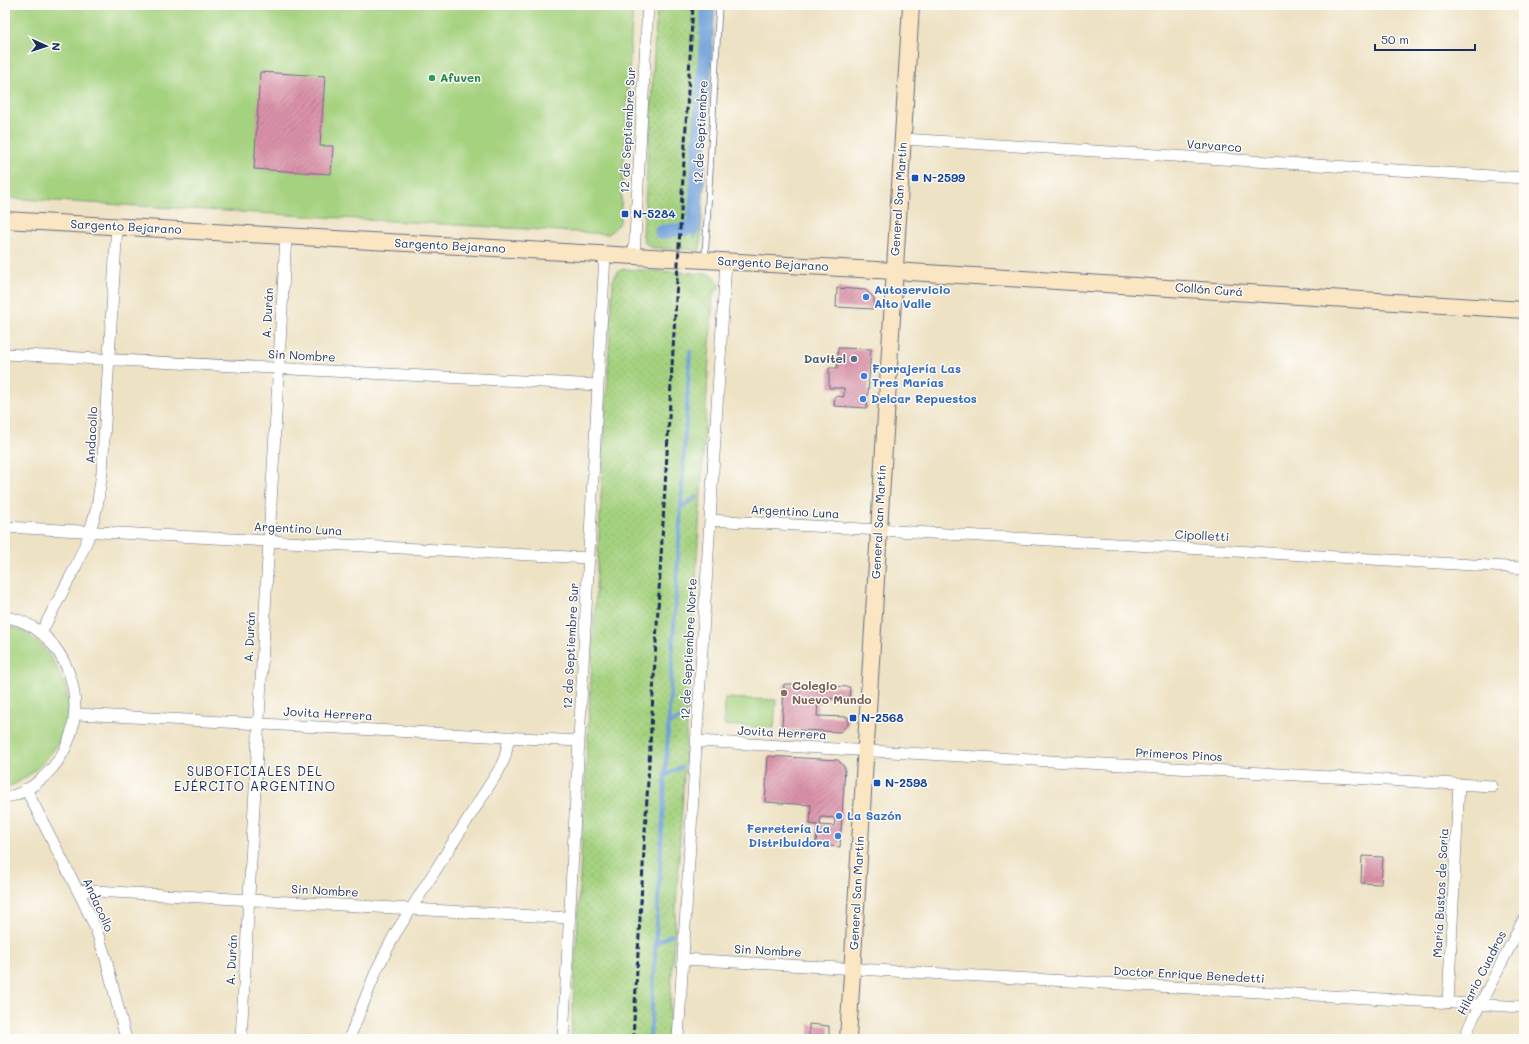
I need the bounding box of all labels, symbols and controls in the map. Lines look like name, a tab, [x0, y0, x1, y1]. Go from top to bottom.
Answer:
north arrow	[26, 26, 66, 66]
scale bar	[1375, 26, 1475, 52]
text: 50 m	[1381, 31, 1409, 47]
text: N	[49, 42, 64, 51]
street label: 12 de Septiembre Sur	[616, 66, 638, 194]
place label: Afuven	[440, 69, 481, 85]
marker: Afuven	[427, 73, 437, 83]
street label: 12 de Septiembre	[689, 80, 711, 184]
street label: Varvarco	[1186, 135, 1242, 155]
street label: General San Martín	[886, 141, 910, 256]
place label: N-2599	[923, 169, 965, 185]
marker: N-2599	[910, 173, 920, 183]
place label: N-5284	[633, 205, 676, 221]
marker: N-5284	[620, 209, 630, 219]
street label: Sargento Bejarano	[70, 215, 182, 237]
street label: Sargento Bejarano	[394, 234, 506, 256]
street label: Sargento Bejarano	[717, 252, 829, 274]
street label: Collón Curá	[1175, 279, 1244, 299]
place label: Autoservicio Alto Valle	[874, 281, 950, 311]
street label: A. Durán	[258, 287, 276, 339]
marker: Autoservicio Alto Valle	[861, 292, 871, 302]
street label: Sin Nombre	[268, 345, 336, 365]
place label: Davitel	[804, 350, 846, 366]
marker: Davitel	[849, 354, 859, 364]
place label: Forrajería Las Tres Marías	[872, 360, 961, 390]
marker: Forrajería Las Tres Marías	[859, 371, 869, 381]
place label: Delcar Repuestos	[871, 390, 977, 406]
marker: Delcar Repuestos	[858, 394, 868, 404]
street label: Andacollo	[82, 406, 100, 464]
street label: General San Martín	[867, 464, 889, 579]
street label: Argentino Luna	[750, 501, 840, 521]
street label: Argentino Luna	[253, 518, 343, 538]
street label: Cipolletti	[1174, 526, 1230, 544]
street label: 12 de Septiembre Norte	[676, 578, 700, 720]
street label: 12 de Septiembre Sur	[559, 582, 581, 710]
street label: A. Durán	[240, 611, 258, 663]
place label: Colegio Nuevo Mundo	[792, 677, 872, 707]
marker: Colegio Nuevo Mundo	[779, 688, 789, 698]
street label: Jovita Herrera	[283, 703, 373, 723]
place label: N-2568	[861, 709, 904, 725]
marker: N-2568	[848, 713, 858, 723]
street label: Jovita Herrera	[737, 722, 827, 742]
street label: Primeros Pinos	[1135, 744, 1223, 764]
district label: SUBOFICIALES DEL EJÉRCITO ARGENTINO	[174, 762, 336, 794]
place label: N-2598	[885, 774, 928, 790]
marker: N-2598	[872, 778, 882, 788]
place label: La Sazón	[847, 807, 902, 823]
marker: La Sazón	[834, 811, 844, 821]
place label: Ferretería La Distribuidora	[747, 820, 830, 850]
street label: María Bustos de Soria	[1429, 828, 1451, 958]
marker: Ferretería La Distribuidora	[833, 831, 843, 841]
street label: General San Martín	[845, 835, 867, 950]
street label: Andacollo	[80, 875, 118, 934]
street label: Sin Nombre	[291, 880, 359, 900]
street label: Hilario Cuadros	[1453, 928, 1509, 1017]
street label: A. Durán	[222, 934, 240, 986]
street label: Sin Nombre	[734, 940, 802, 960]
street label: Doctor Enrique Benedetti	[1113, 962, 1265, 986]

